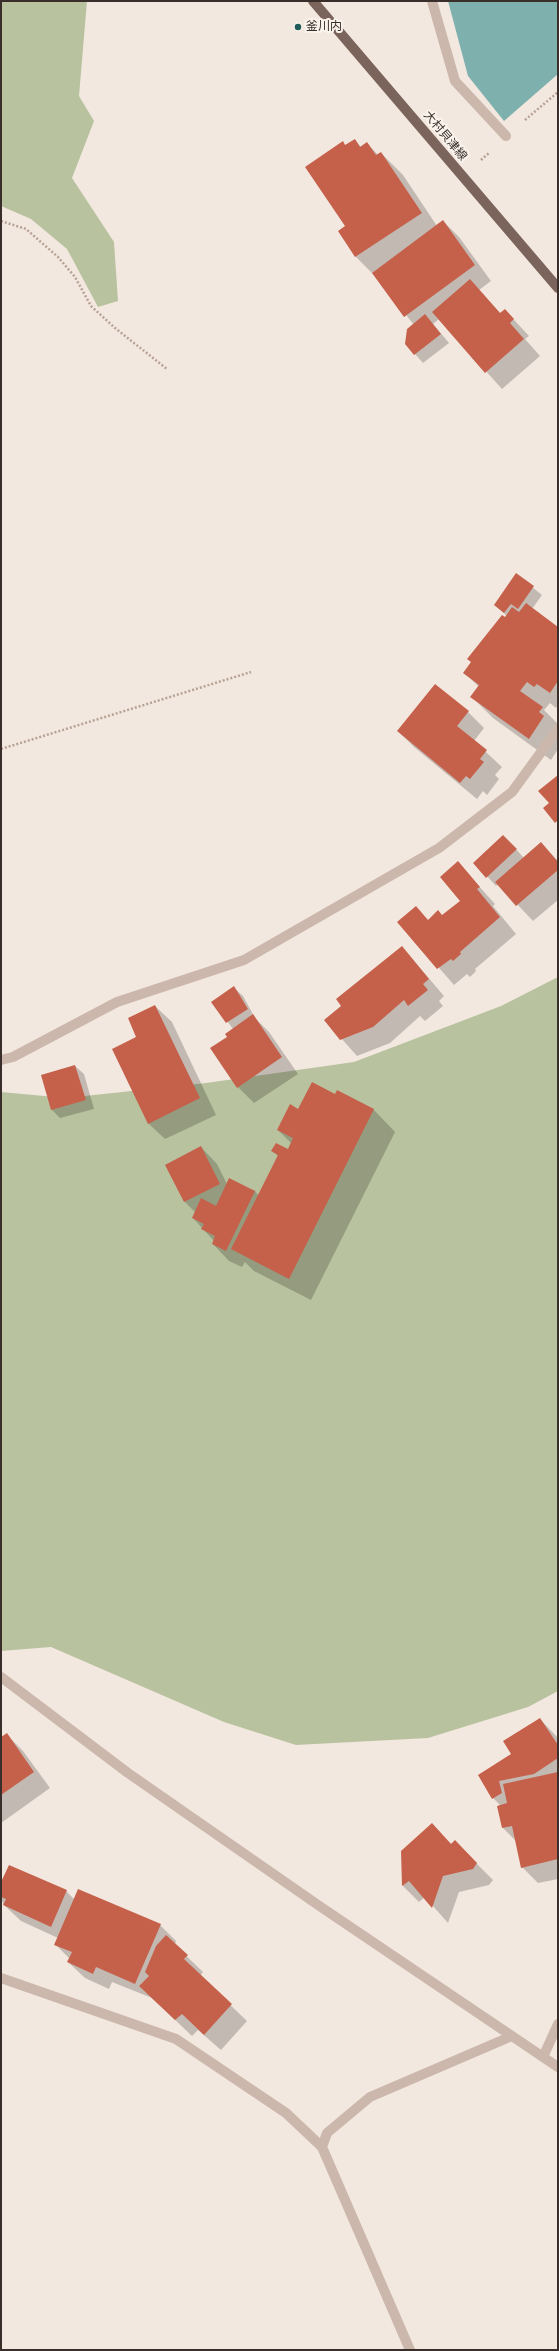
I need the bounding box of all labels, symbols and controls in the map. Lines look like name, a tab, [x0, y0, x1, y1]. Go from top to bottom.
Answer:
place label: 釜川内	[306, 20, 342, 34]
marker: 釜川内	[293, 22, 303, 32]
street label: 大村貝津線	[420, 108, 470, 164]

